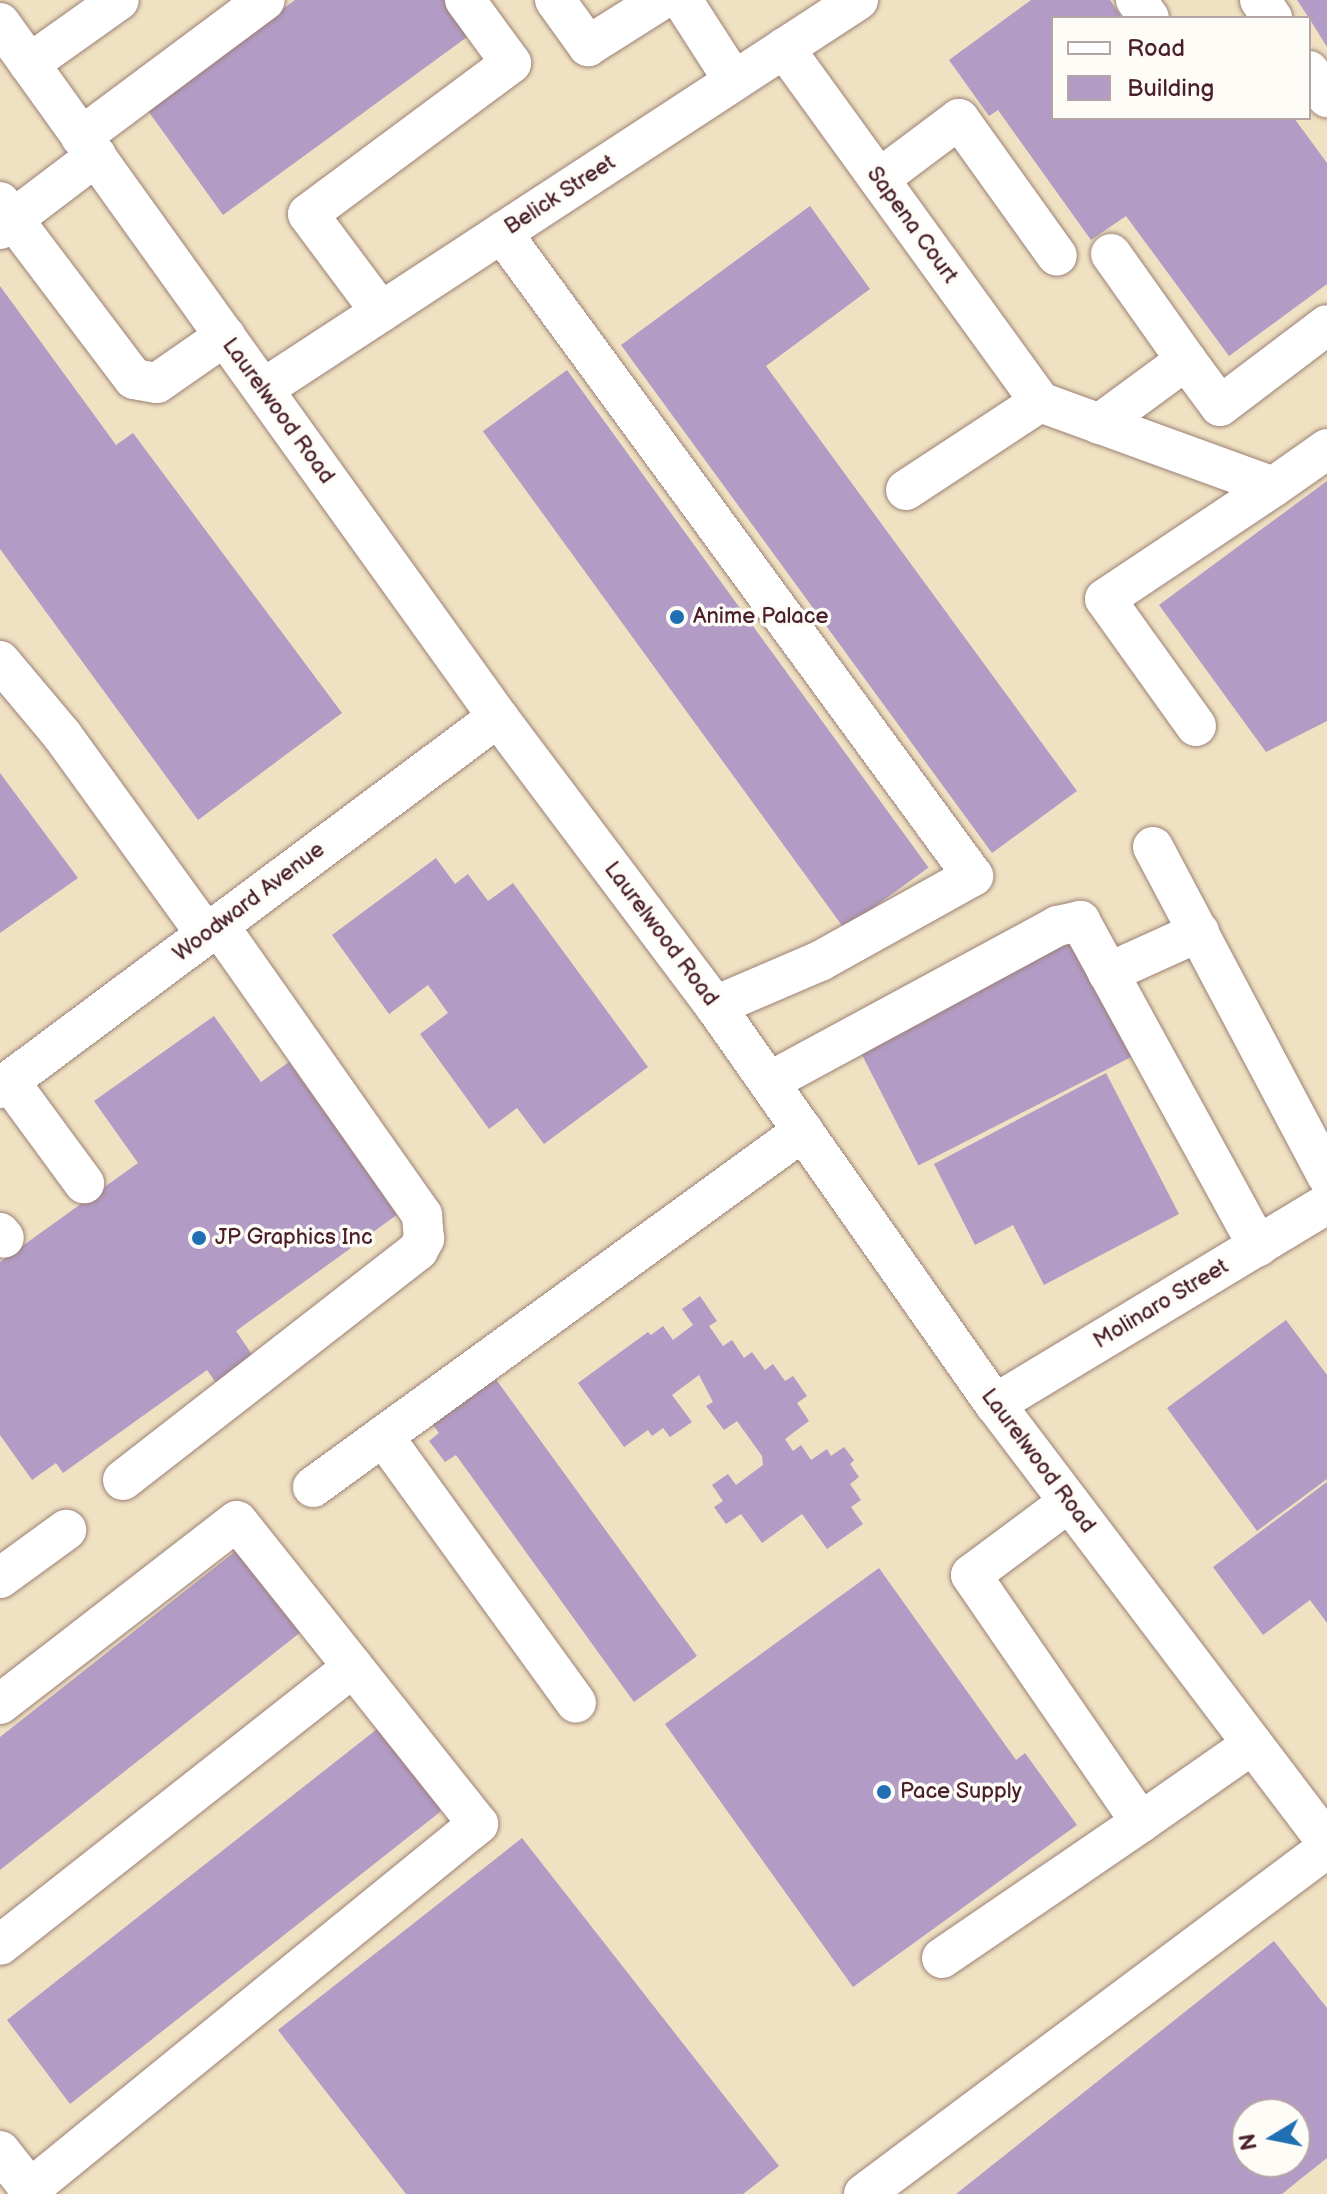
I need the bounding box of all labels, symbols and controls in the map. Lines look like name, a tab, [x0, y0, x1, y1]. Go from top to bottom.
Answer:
legend	[1051, 16, 1311, 120]
text: Road	[1127, 34, 1185, 63]
text: Building	[1127, 74, 1214, 103]
street label: Belick Street	[500, 149, 620, 241]
street label: Sapena Court	[861, 162, 963, 288]
street label: Laurelwood Road	[216, 333, 340, 489]
place label: Anime Palace	[693, 604, 829, 630]
marker: Anime Palace	[668, 608, 686, 626]
street label: Woodward Avenue	[168, 837, 330, 967]
street label: Laurelwood Road	[598, 857, 724, 1011]
place label: JP Graphics Inc	[215, 1225, 373, 1251]
marker: JP Graphics Inc	[190, 1229, 208, 1247]
street label: Molinaro Street	[1089, 1253, 1233, 1355]
street label: Laurelwood Road	[975, 1384, 1101, 1538]
place label: Pace Supply	[900, 1779, 1022, 1805]
marker: Pace Supply	[875, 1783, 893, 1801]
north arrow	[1231, 2098, 1311, 2178]
text: N	[1234, 2131, 1264, 2152]

